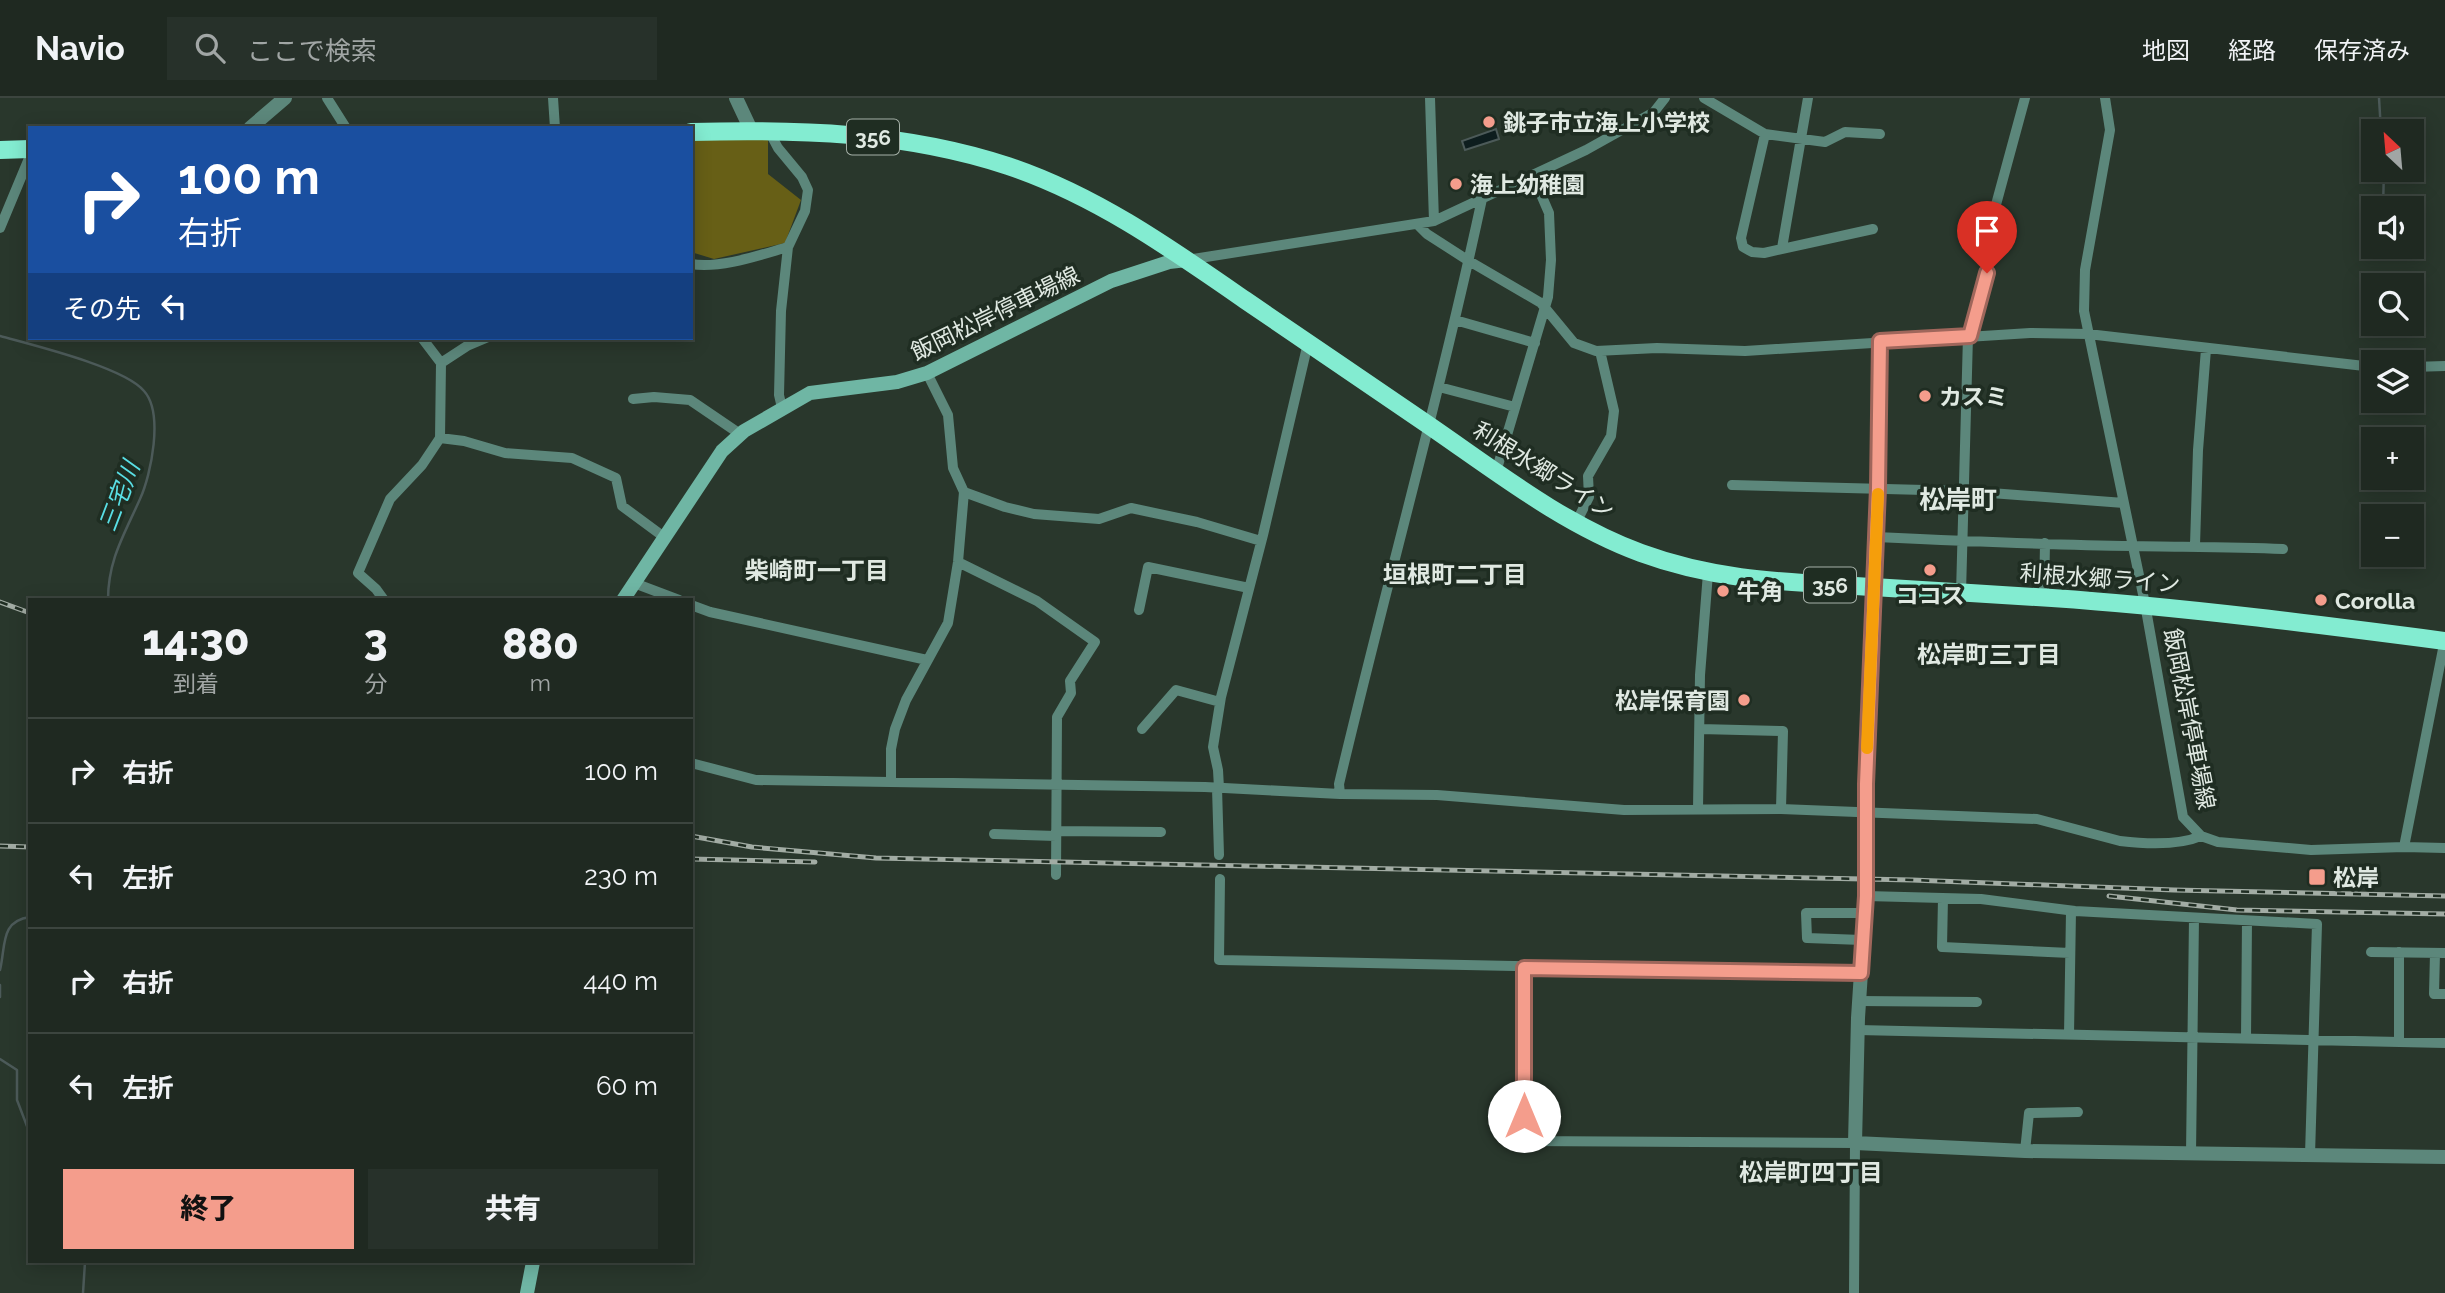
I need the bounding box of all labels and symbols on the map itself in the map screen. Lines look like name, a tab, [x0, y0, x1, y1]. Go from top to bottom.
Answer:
place label: 銚子市立海上小学校	[1503, 109, 1710, 136]
marker: 銚子市立海上小学校	[1481, 114, 1497, 130]
north arrow	[2361, 119, 2424, 182]
road number: 356	[847, 120, 899, 154]
place label: 海上幼稚園	[1470, 171, 1585, 198]
marker: 海上幼稚園	[1448, 176, 1464, 192]
pin	[1957, 201, 2017, 273]
street label: 飯岡松岸停車場線	[906, 261, 1084, 365]
place label: カスミ	[1939, 383, 2008, 410]
marker: カスミ	[1917, 388, 1933, 404]
street label: 利根水郷ライン	[1469, 416, 1619, 524]
water label: 三宅川	[93, 454, 147, 535]
district label: 松岸町	[1919, 485, 1997, 515]
district label: 柴崎町一丁目	[745, 556, 889, 585]
street label: 利根水郷ライン	[2019, 559, 2181, 597]
district label: 垣根町二丁目	[1383, 560, 1527, 589]
marker: ココス	[1922, 562, 1938, 578]
road number: 356	[1804, 568, 1856, 602]
place label: 牛角	[1737, 578, 1783, 605]
place label: ココス	[1896, 582, 1965, 609]
marker: 牛角	[1715, 583, 1731, 599]
place label: Corolla	[2335, 587, 2415, 614]
marker: Corolla	[2313, 592, 2329, 608]
street label: 飯岡松岸停車場線	[2159, 626, 2221, 812]
district label: 松岸町三丁目	[1917, 640, 2061, 669]
place label: 松岸保育園	[1615, 687, 1730, 714]
marker: 松岸保育園	[1736, 692, 1752, 708]
place label: 松岸	[2333, 864, 2379, 891]
marker: 松岸	[2307, 867, 2327, 887]
position arrow	[1487, 1079, 1561, 1153]
district label: 松岸町四丁目	[1739, 1158, 1883, 1187]

